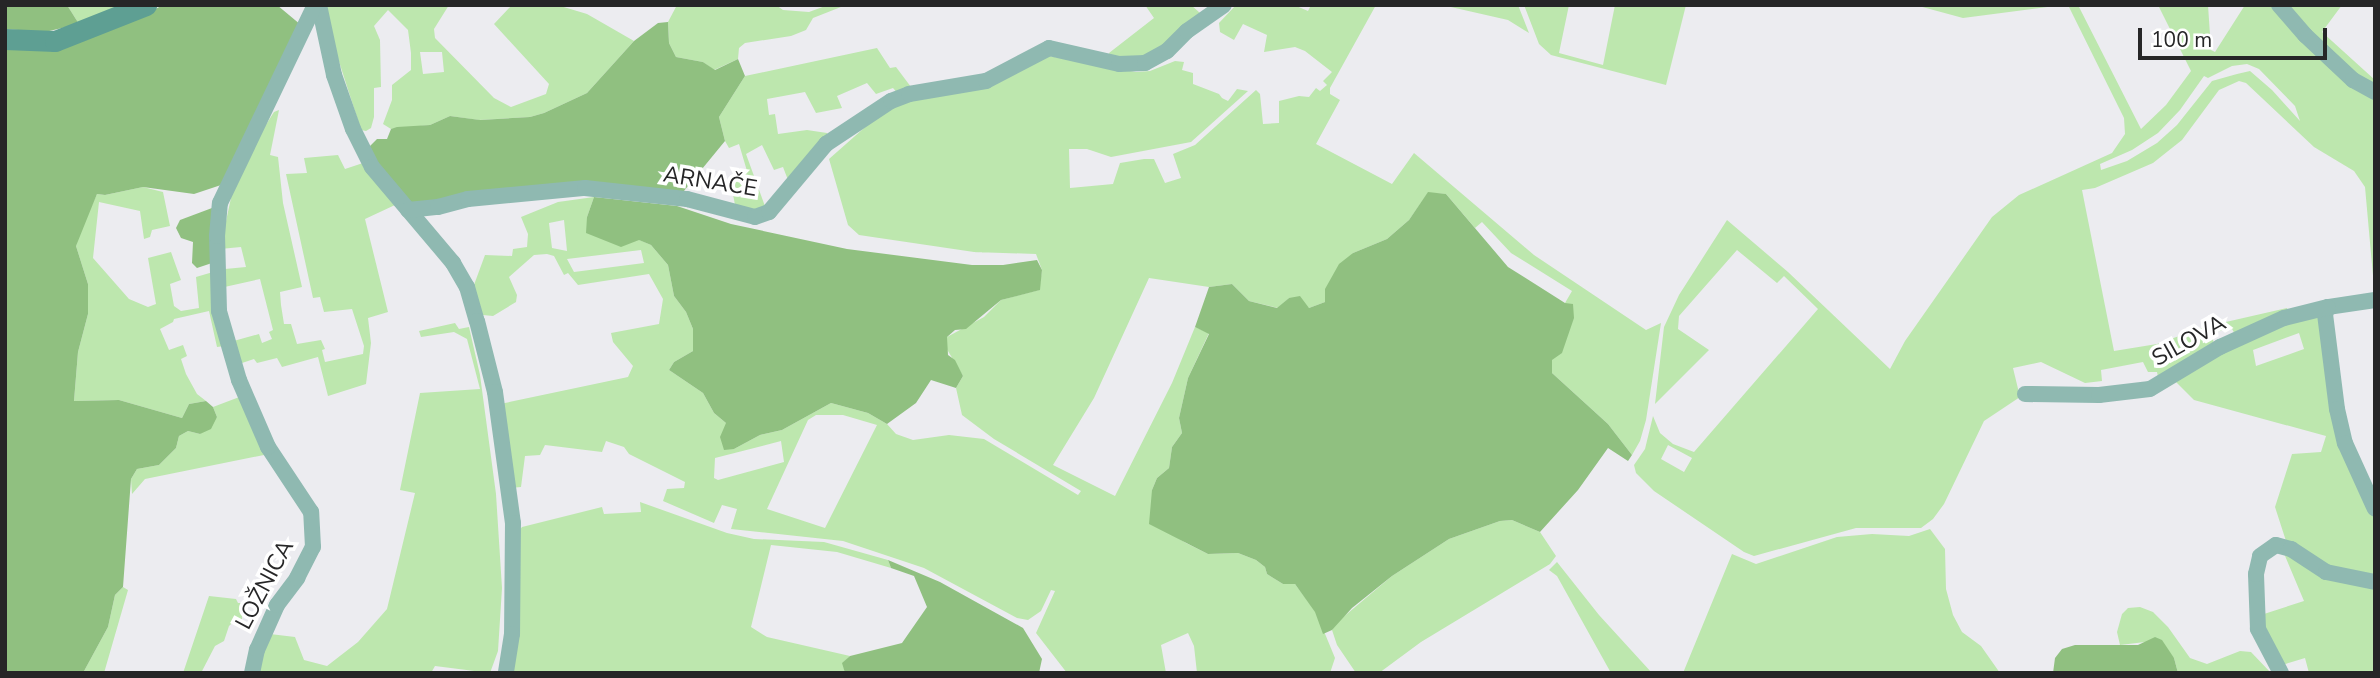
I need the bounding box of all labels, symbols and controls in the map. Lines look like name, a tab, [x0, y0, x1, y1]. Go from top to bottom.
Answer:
scale bar	[2142, 14, 2331, 58]
text: 100 m	[2151, 26, 2212, 54]
street label: ARNAČE	[661, 161, 759, 203]
street label: SILOVA	[2147, 309, 2231, 373]
street label: LOŽNICA	[230, 536, 300, 634]

